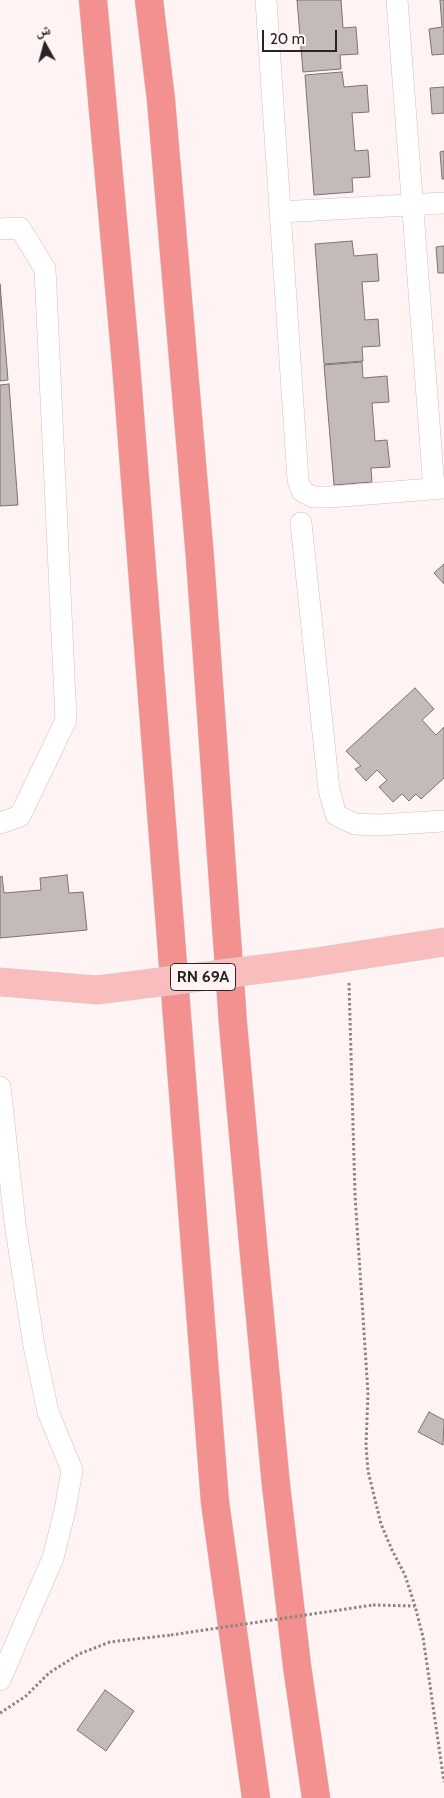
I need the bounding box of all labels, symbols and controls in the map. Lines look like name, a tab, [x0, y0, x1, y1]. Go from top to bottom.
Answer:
north arrow	[20, 20, 70, 70]
text: ش	[35, 20, 52, 40]
scale bar	[264, 20, 339, 52]
text: 20 m	[270, 30, 305, 48]
road number: RN 69A	[170, 964, 236, 990]

